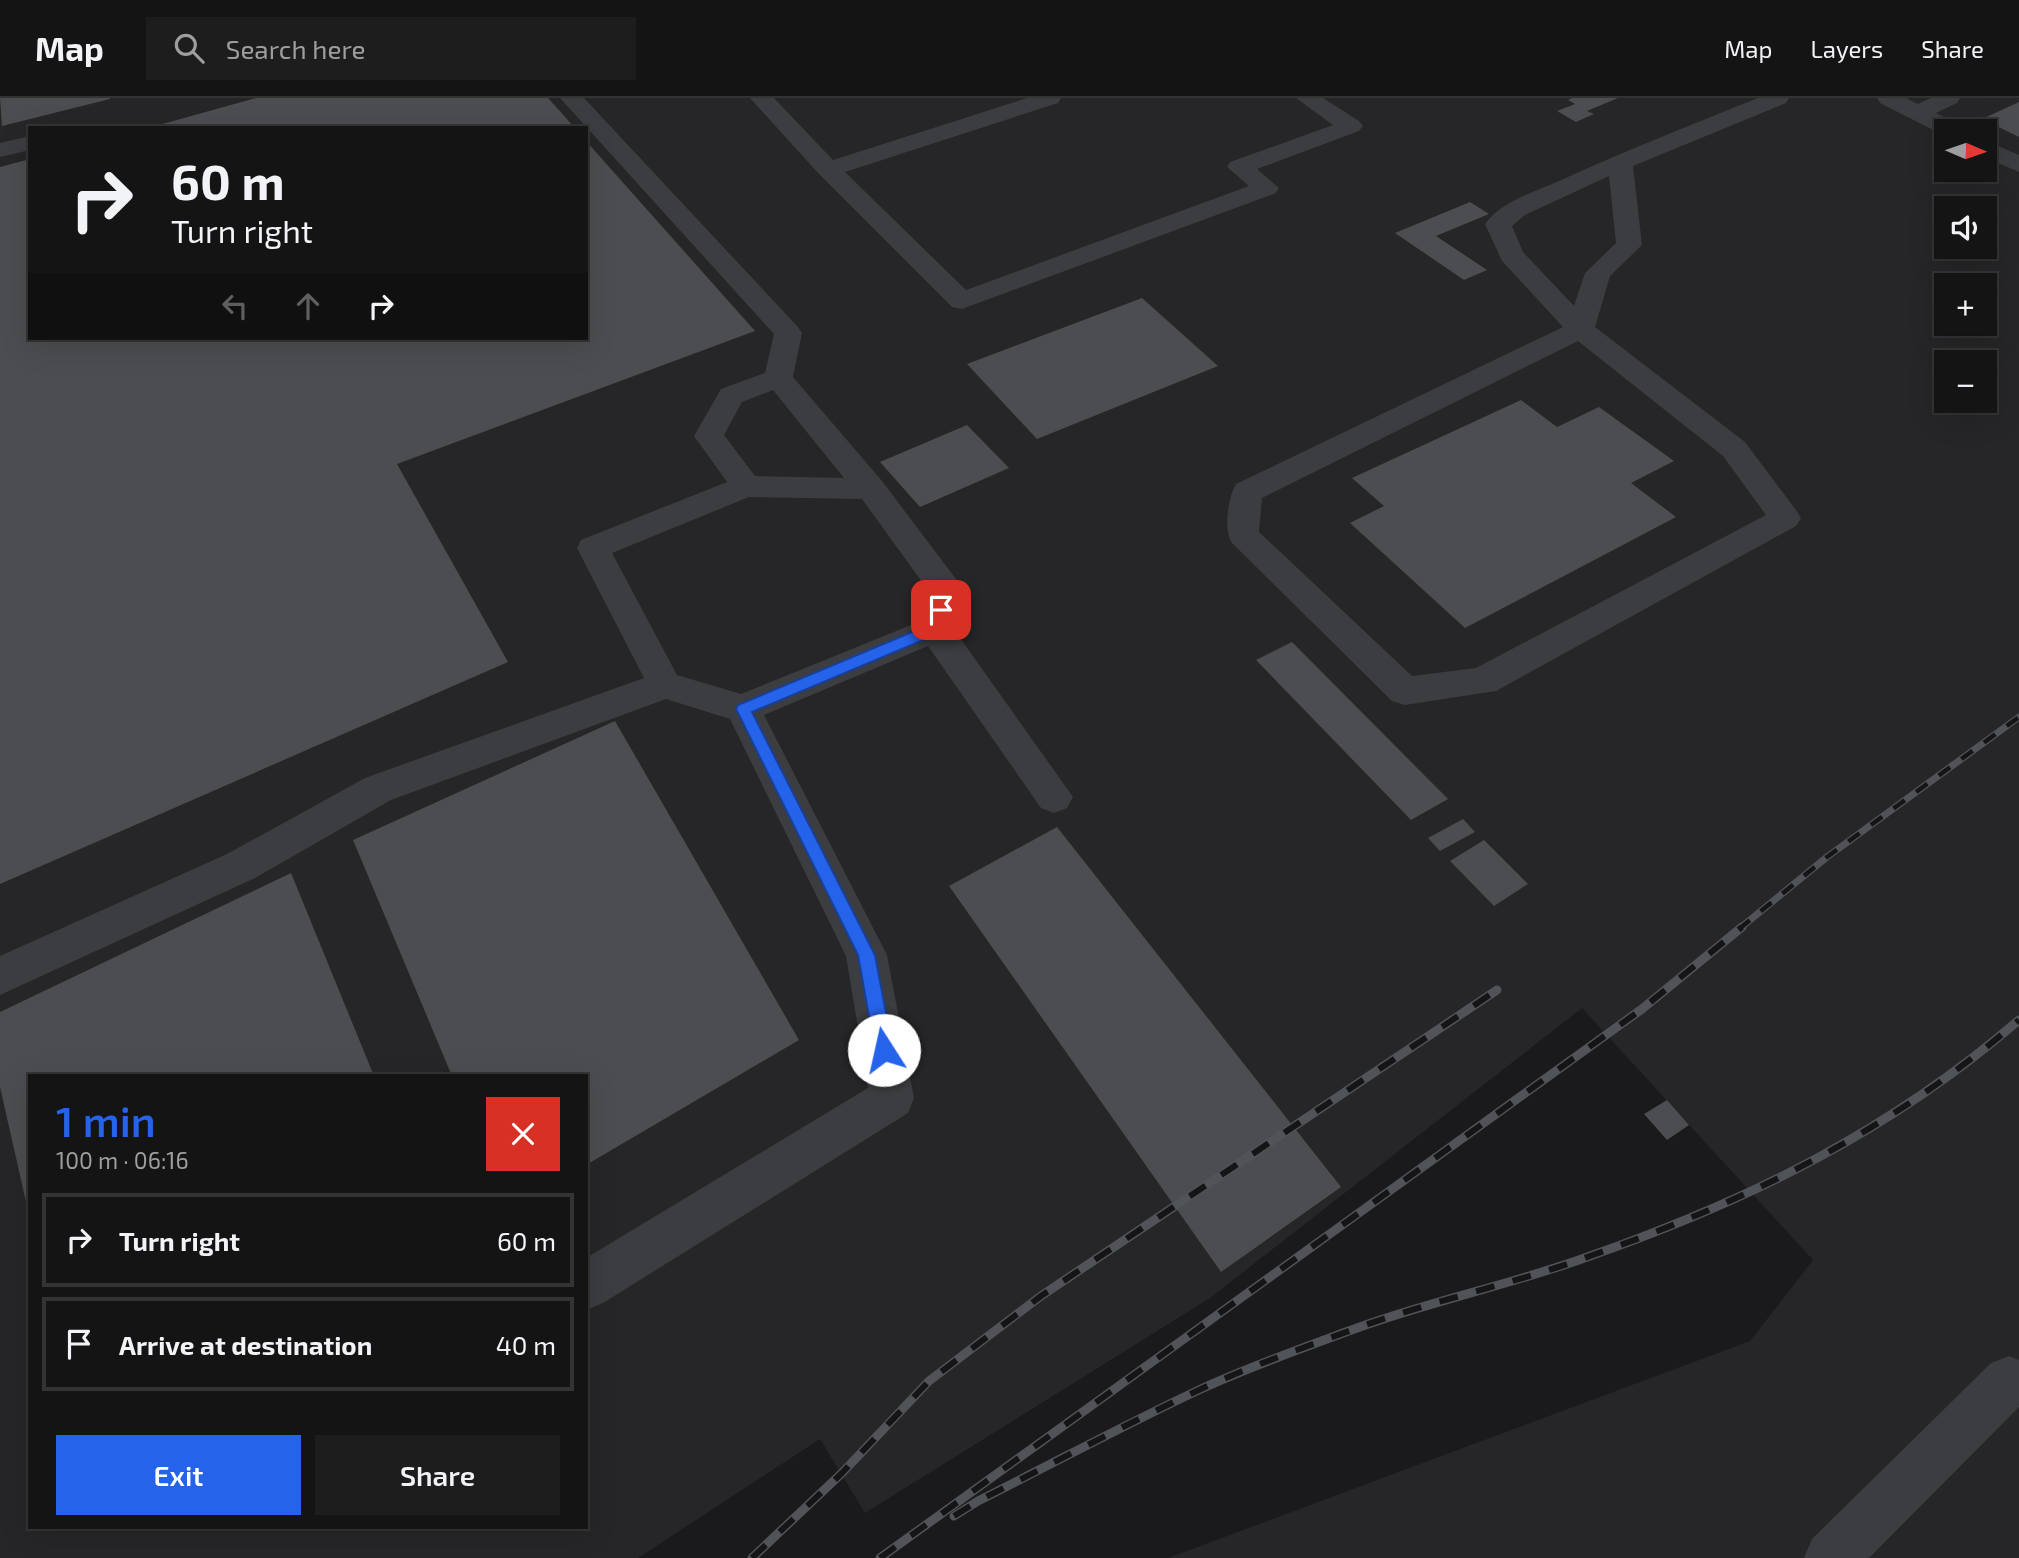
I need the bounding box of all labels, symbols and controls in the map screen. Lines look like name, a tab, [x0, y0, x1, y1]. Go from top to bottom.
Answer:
search box	[146, 17, 636, 80]
text: Map	[35, 28, 104, 68]
icon: search	[170, 29, 208, 67]
text: Search here	[226, 33, 365, 64]
text: Map	[1724, 34, 1772, 63]
text: Layers	[1810, 34, 1883, 63]
text: Share	[1921, 34, 1984, 63]
north arrow	[1934, 119, 1997, 182]
map controls	[1934, 119, 1997, 413]
text: 60 m	[171, 151, 285, 210]
icon: right	[56, 154, 147, 245]
button: sound	[1934, 196, 1997, 259]
text: Turn right	[171, 211, 313, 249]
button: +	[1934, 273, 1997, 336]
icon: left	[216, 287, 254, 325]
icon: ahead	[289, 287, 327, 325]
icon: right	[362, 287, 400, 325]
button: −	[1934, 350, 1997, 413]
pin	[911, 580, 971, 640]
icon: arrive	[922, 591, 960, 629]
position arrow	[847, 1013, 921, 1087]
text: 1 min	[56, 1095, 156, 1145]
button: close	[486, 1097, 560, 1171]
text: 100 m · 06:16	[56, 1146, 189, 1174]
icon: right	[60, 1221, 98, 1259]
text: Turn right	[119, 1225, 240, 1256]
text: 60 m	[497, 1225, 556, 1256]
icon: arrive	[60, 1325, 98, 1363]
text: Arrive at destination	[119, 1329, 372, 1360]
text: 40 m	[496, 1329, 556, 1360]
button: Exit	[56, 1435, 301, 1515]
button: Share	[315, 1435, 560, 1515]

